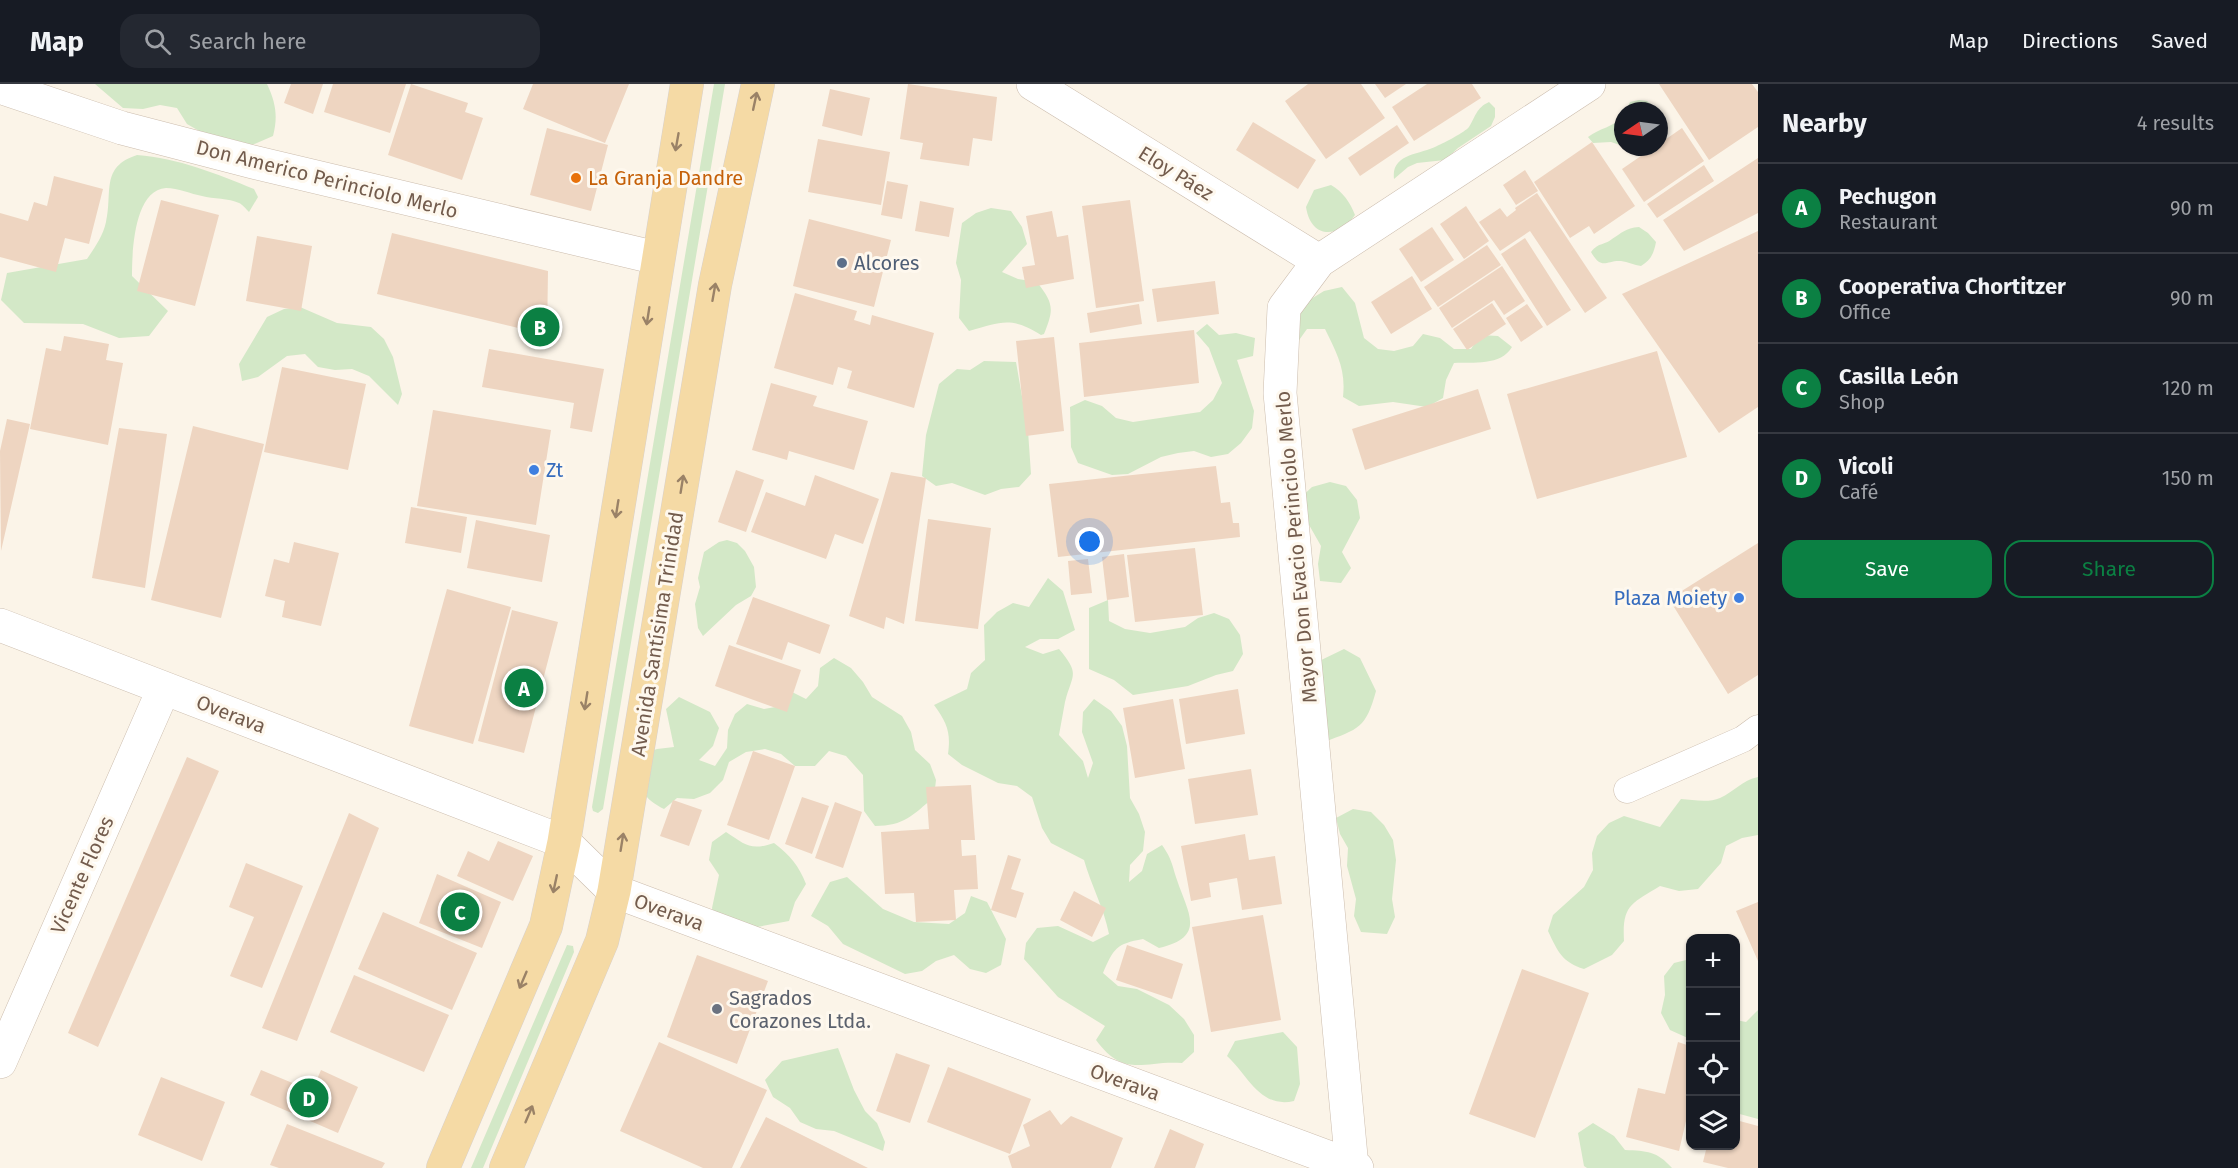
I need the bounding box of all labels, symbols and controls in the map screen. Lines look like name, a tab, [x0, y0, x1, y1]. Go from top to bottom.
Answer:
search box	[120, 14, 540, 68]
text: Map	[30, 25, 84, 58]
icon: search	[141, 25, 174, 58]
text: Search here	[189, 28, 307, 55]
text: Map	[1949, 28, 1989, 54]
text: Directions	[2022, 28, 2118, 54]
text: Saved	[2151, 28, 2208, 54]
one-way arrow	[749, 92, 761, 111]
north arrow	[1614, 102, 1668, 156]
text: Nearby	[1782, 108, 1867, 139]
text: 4 results	[2137, 111, 2214, 135]
one-way arrow	[672, 131, 683, 151]
street label: Don Americo Perinciolo Merlo	[194, 135, 460, 223]
street label: Eloy Páez	[1134, 141, 1218, 206]
place label: La Granja Dandre	[588, 166, 743, 190]
marker: La Granja Dandre	[569, 171, 583, 185]
text: Pechugon	[1839, 183, 1937, 210]
text: A	[1796, 196, 1807, 220]
text: 90 m	[2170, 196, 2214, 220]
text: Restaurant	[1839, 210, 1937, 234]
place label: Alcores	[854, 251, 919, 275]
marker: Alcores	[835, 256, 849, 270]
text: Cooperativa Chortitzer	[1839, 273, 2066, 300]
one-way arrow	[709, 283, 720, 302]
text: B	[1795, 286, 1808, 310]
text: 90 m	[2170, 286, 2214, 310]
text: Office	[1839, 300, 1891, 324]
pin: B	[520, 304, 560, 350]
one-way arrow	[642, 306, 653, 326]
text: Casilla León	[1839, 363, 1959, 390]
text: C	[1796, 376, 1807, 400]
text: 120 m	[2162, 376, 2214, 400]
street label: Mayor Don Evacio Perinciolo Merlo	[1270, 390, 1322, 704]
text: Shop	[1839, 390, 1885, 414]
text: Vicoli	[1839, 453, 1893, 480]
place label: Zt	[546, 458, 564, 482]
marker: Zt	[527, 463, 541, 477]
text: D	[1795, 466, 1808, 490]
text: 150 m	[2162, 466, 2214, 490]
one-way arrow	[676, 475, 687, 495]
text: Café	[1839, 480, 1878, 504]
one-way arrow	[612, 498, 623, 518]
street label: Avenida Santísima Trinidad	[626, 510, 688, 758]
your location	[1075, 527, 1104, 556]
button: Save	[1782, 540, 1992, 598]
button: Share	[2004, 540, 2214, 598]
place label: Plaza Moiety	[1614, 586, 1727, 610]
marker: Plaza Moiety	[1732, 591, 1746, 605]
pin: A	[504, 666, 544, 710]
street label: Overava	[193, 690, 269, 738]
one-way arrow	[581, 691, 592, 711]
street label: Vicente Flores	[45, 813, 119, 937]
one-way arrow	[617, 833, 628, 853]
one-way arrow	[549, 874, 560, 893]
street label: Overava	[631, 888, 707, 936]
pin: C	[440, 890, 480, 934]
map controls	[1686, 934, 1740, 1150]
button: +	[1686, 934, 1740, 988]
one-way arrow	[517, 970, 528, 988]
place label: Sagrados Corazones Ltda.	[729, 986, 871, 1033]
button: −	[1686, 988, 1740, 1042]
marker: Sagrados Corazones Ltda.	[710, 1002, 724, 1016]
button: locate	[1686, 1042, 1740, 1096]
street label: Overava	[1087, 1058, 1163, 1106]
pin: D	[290, 1076, 328, 1120]
button: layers	[1686, 1096, 1740, 1150]
one-way arrow	[524, 1105, 535, 1124]

